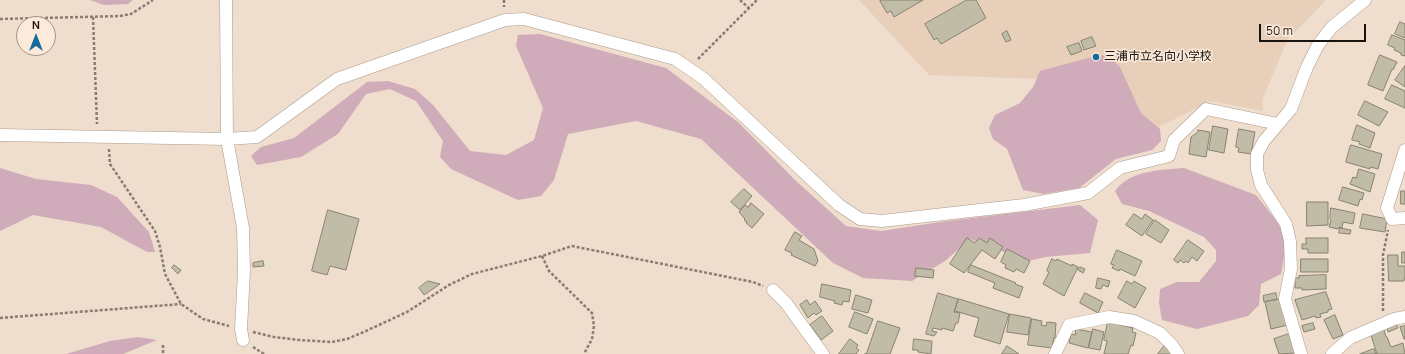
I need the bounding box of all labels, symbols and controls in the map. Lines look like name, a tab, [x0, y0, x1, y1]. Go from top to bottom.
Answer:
north arrow	[16, 16, 56, 56]
scale bar	[1261, 16, 1368, 42]
text: N	[32, 17, 40, 32]
text: 50 m	[1266, 22, 1293, 39]
place label: 三浦市立名向小学校	[1104, 50, 1212, 64]
marker: 三浦市立名向小学校	[1091, 52, 1101, 62]

